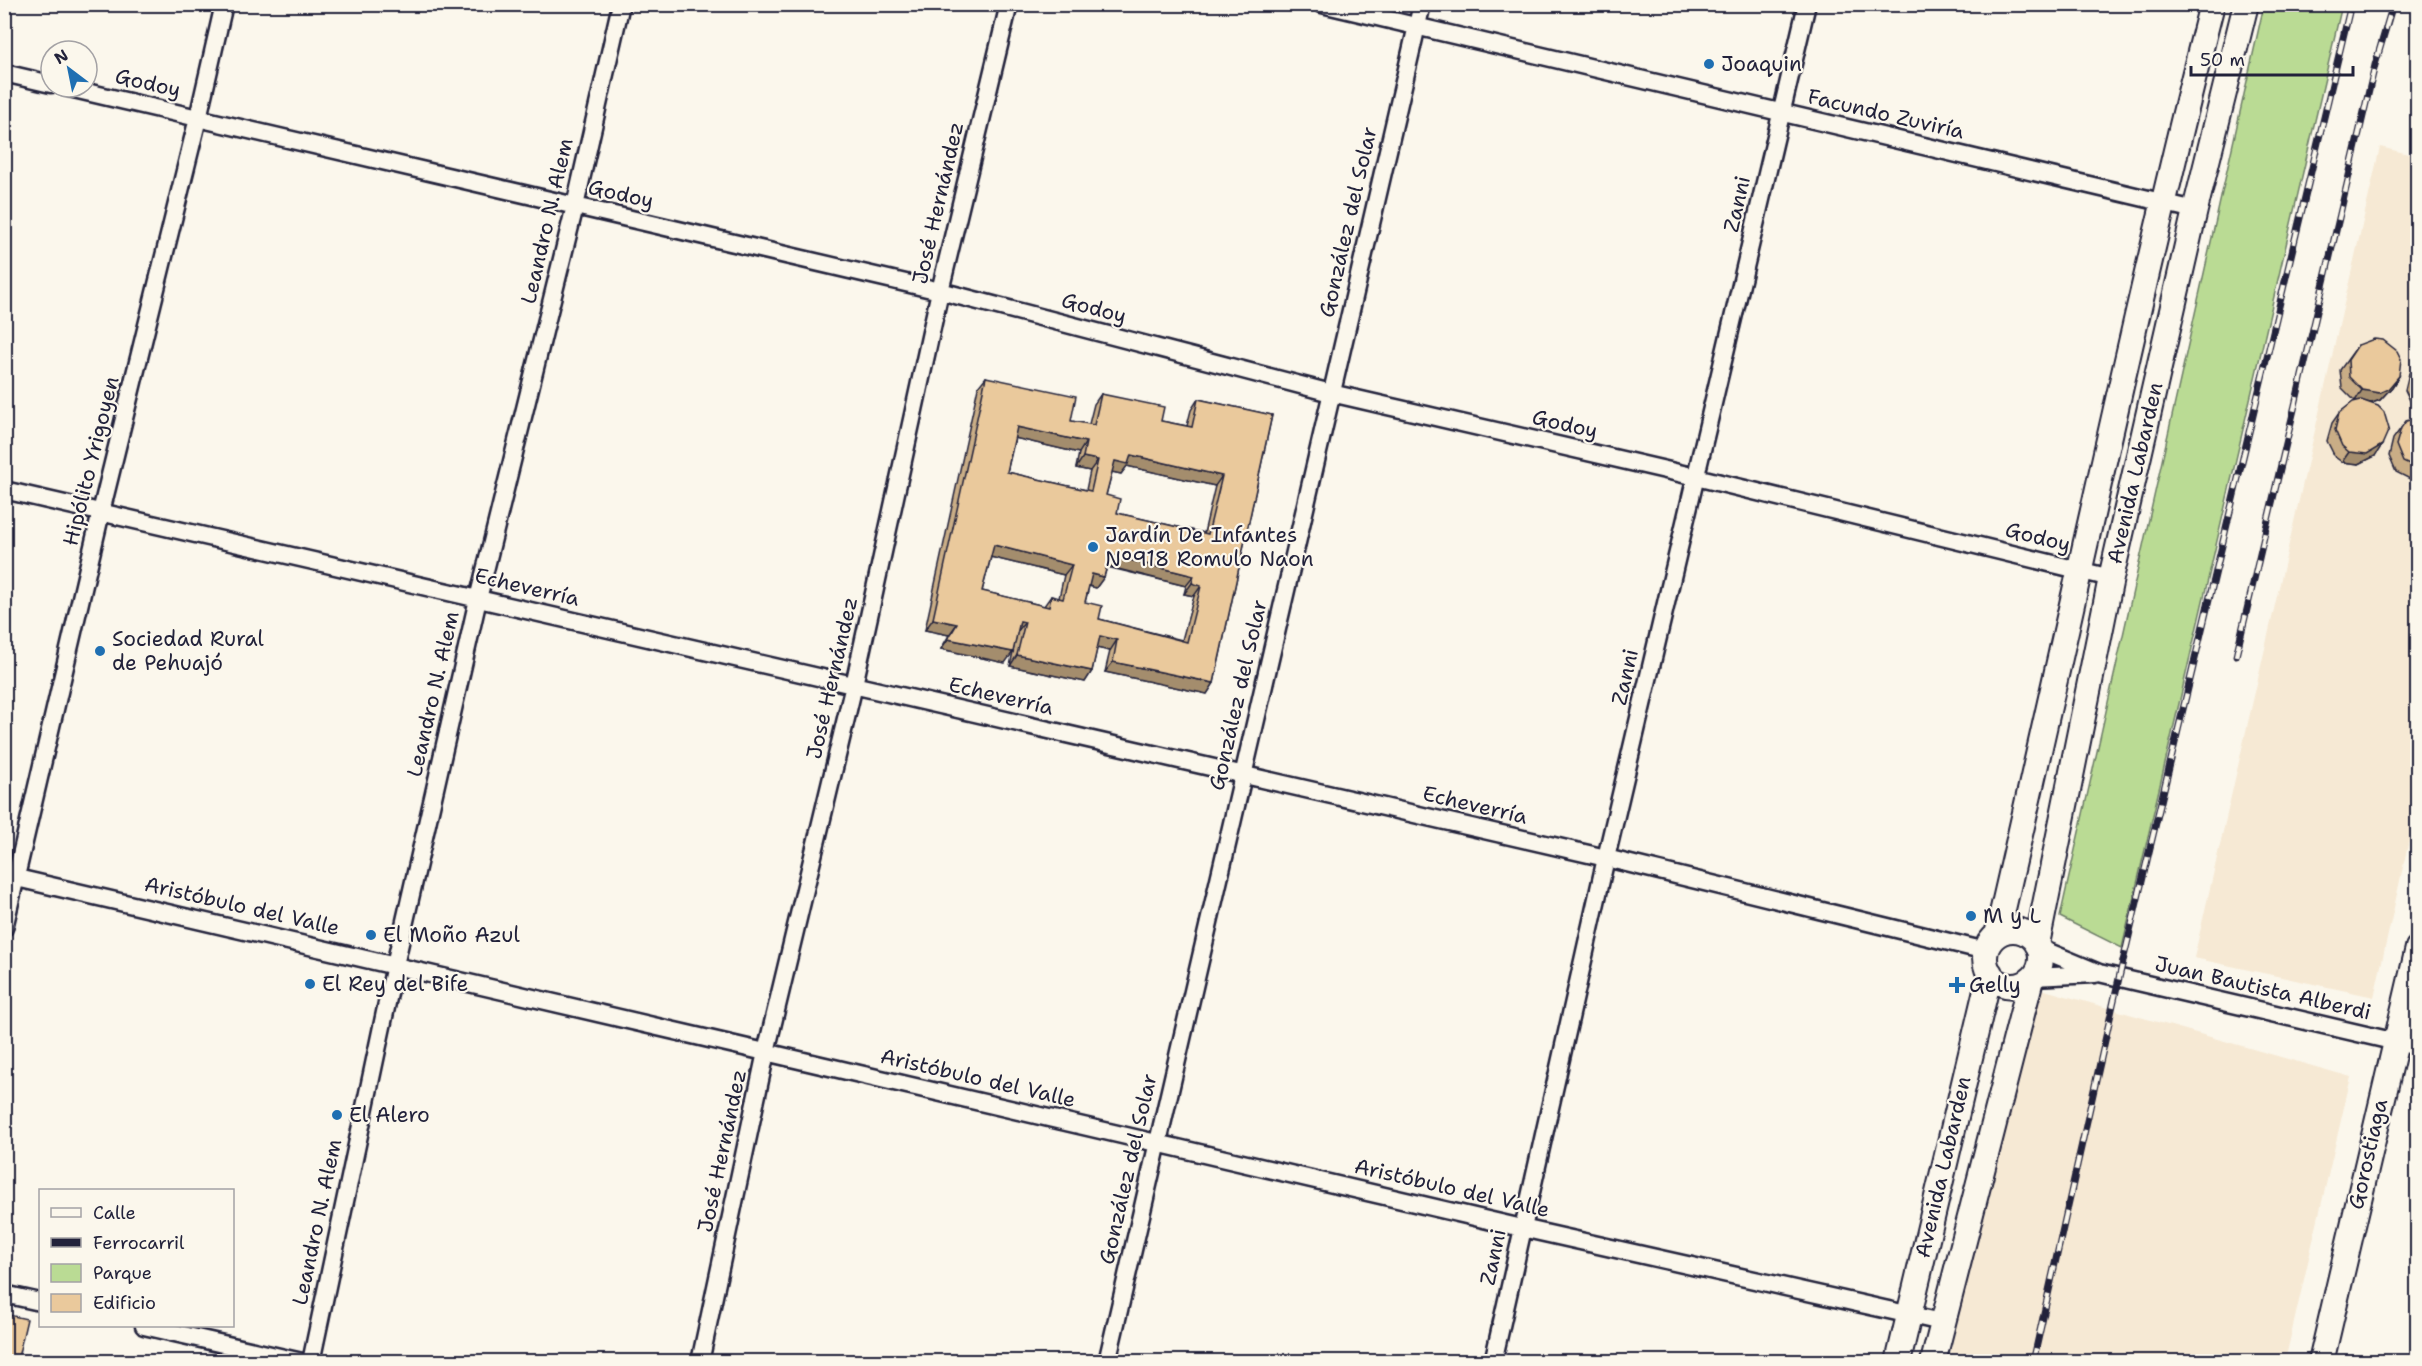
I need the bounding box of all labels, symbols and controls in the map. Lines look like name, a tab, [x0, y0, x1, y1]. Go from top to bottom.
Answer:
north arrow	[39, 39, 99, 99]
scale bar	[2191, 39, 2353, 77]
text: N	[50, 44, 72, 69]
text: 50 m	[2200, 48, 2245, 72]
place label: Joaquin	[1721, 50, 1802, 78]
marker: Joaquin	[1702, 57, 1716, 71]
street label: Godoy	[113, 62, 183, 104]
street label: Facundo Zuviría	[1805, 82, 1967, 146]
street label: José Hernández	[906, 119, 970, 287]
street label: González del Solar	[1312, 124, 1384, 320]
street label: Leandro N. Alem	[514, 135, 580, 307]
street label: Godoy	[586, 173, 656, 215]
street label: Zanni	[1717, 173, 1757, 235]
street label: Godoy	[1058, 286, 1130, 330]
street label: Hipólito Yrigoyen	[56, 373, 126, 549]
street label: Avenida Labarden	[2101, 379, 2170, 566]
street label: Godoy	[1530, 403, 1600, 445]
street label: Godoy	[2002, 515, 2074, 559]
place label: Jardín De Infantes Nº918 Romulo Naon	[1105, 521, 1314, 573]
marker: Jardín De Infantes Nº918 Romulo Naon	[1086, 540, 1100, 554]
street label: Echeverría	[472, 561, 582, 613]
street label: José Hernández	[800, 594, 864, 762]
street label: González del Solar	[1202, 597, 1274, 793]
street label: Leandro N. Alem	[400, 608, 466, 780]
place label: Sociedad Rural de Pehuajó	[112, 625, 265, 677]
marker: Sociedad Rural de Pehuajó	[93, 644, 107, 658]
street label: Zanni	[1605, 646, 1645, 708]
street label: Echeverría	[946, 670, 1056, 722]
street label: Echeverría	[1420, 779, 1530, 831]
street label: Aristóbulo del Valle	[142, 870, 342, 942]
place label: M y L	[1983, 902, 2042, 930]
marker: M y L	[1964, 909, 1978, 923]
place label: El Moño Azul	[383, 921, 521, 949]
marker: El Moño Azul	[364, 928, 378, 942]
street label: Juan Bautista Alberdi	[2152, 949, 2374, 1027]
place label: El Rey del Bife	[322, 970, 468, 998]
place label: Gelly	[1969, 971, 2021, 999]
marker: El Rey del Bife	[303, 977, 317, 991]
marker: Gelly	[1950, 978, 1964, 992]
street label: Aristóbulo del Valle	[878, 1042, 1078, 1114]
street label: José Hernández	[691, 1067, 753, 1235]
street label: González del Solar	[1092, 1071, 1164, 1267]
street label: Avenida Labarden	[1909, 1073, 1978, 1260]
street label: Gorostiaga	[2342, 1096, 2394, 1212]
place label: El Alero	[349, 1101, 430, 1129]
marker: El Alero	[330, 1108, 344, 1122]
street label: Leandro N. Alem	[286, 1136, 348, 1308]
street label: Aristóbulo del Valle	[1352, 1152, 1552, 1224]
legend	[39, 1189, 234, 1327]
text: Calle	[93, 1201, 136, 1225]
street label: Zanni	[1473, 1226, 1513, 1288]
text: Ferrocarril	[93, 1231, 185, 1255]
text: Parque	[93, 1261, 152, 1285]
text: Edificio	[93, 1291, 156, 1315]

